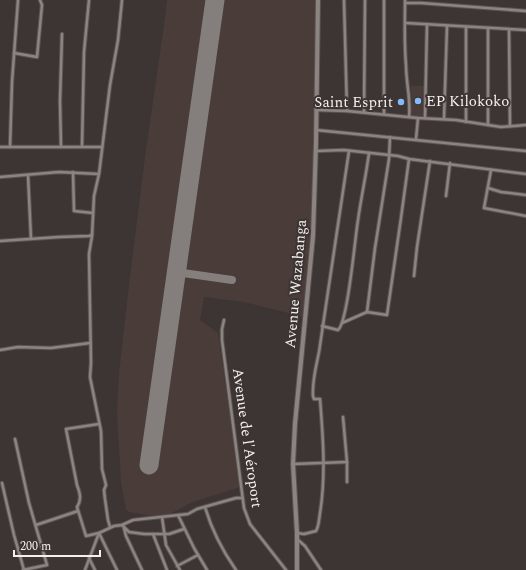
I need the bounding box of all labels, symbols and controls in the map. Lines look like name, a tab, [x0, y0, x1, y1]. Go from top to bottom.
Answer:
place label: EP Kilokoko	[426, 90, 509, 113]
place label: Saint Esprit	[314, 91, 393, 114]
marker: EP Kilokoko	[413, 96, 423, 106]
marker: Saint Esprit	[396, 97, 406, 107]
street label: Avenue Wazabanga	[279, 218, 313, 349]
street label: Avenue de l'Aéroport	[226, 367, 268, 509]
scale bar	[14, 532, 100, 558]
text: 200 m	[20, 537, 51, 556]

